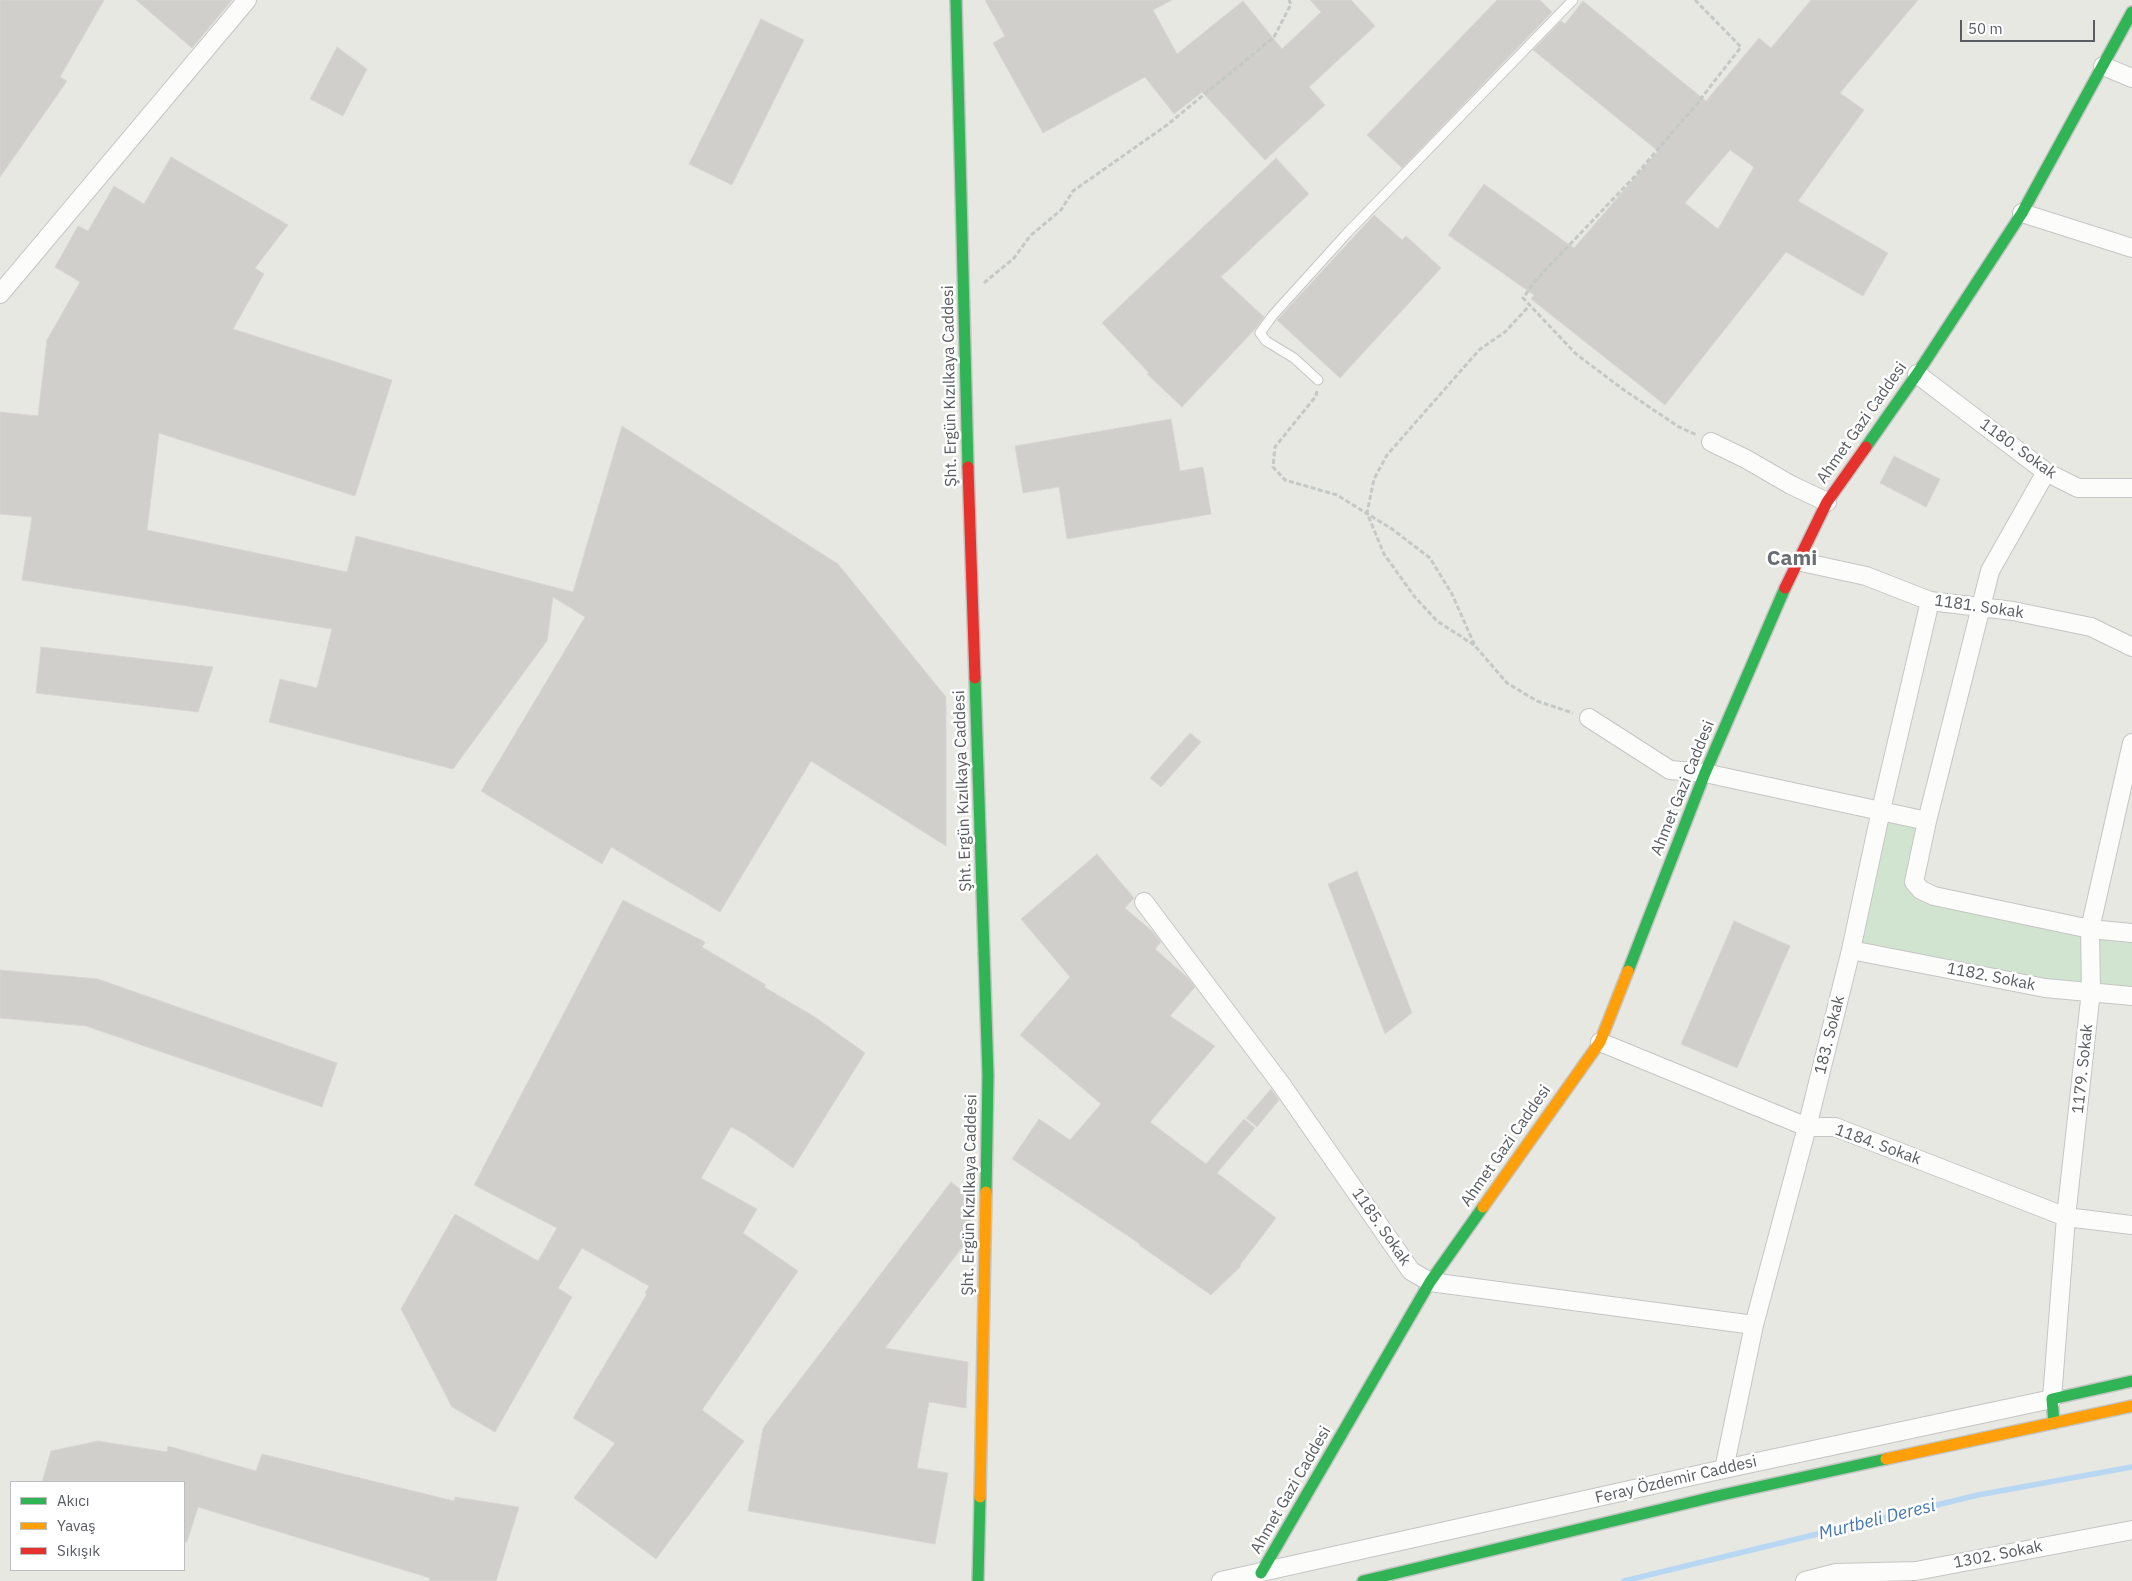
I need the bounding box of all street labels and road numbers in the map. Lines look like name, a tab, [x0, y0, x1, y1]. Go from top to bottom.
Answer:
street label: Şht. Ergün Kızılkaya Caddesi	[939, 285, 961, 487]
street label: Ahmet Gazi Caddesi	[1813, 359, 1911, 487]
street label: 1180. Sokak	[1976, 415, 2060, 483]
street label: 1181. Sokak	[1933, 591, 2025, 623]
street label: Şht. Ergün Kızılkaya Caddesi	[950, 690, 976, 892]
street label: Ahmet Gazi Caddesi	[1647, 718, 1719, 858]
street label: 1182. Sokak	[1945, 959, 2037, 995]
street label: 183. Sokak	[1811, 994, 1849, 1076]
street label: 1179. Sokak	[2069, 1023, 2097, 1115]
street label: Ahmet Gazi Caddesi	[1457, 1082, 1555, 1210]
street label: Şht. Ergün Kızılkaya Caddesi	[959, 1094, 981, 1296]
street label: 1184. Sokak	[1832, 1121, 1924, 1169]
street label: 1185. Sokak	[1347, 1185, 1415, 1269]
street label: Ahmet Gazi Caddesi	[1247, 1423, 1335, 1557]
street label: Feray Özdemir Caddesi	[1593, 1452, 1759, 1508]
street label: 1302. Sokak	[1952, 1537, 2044, 1573]

